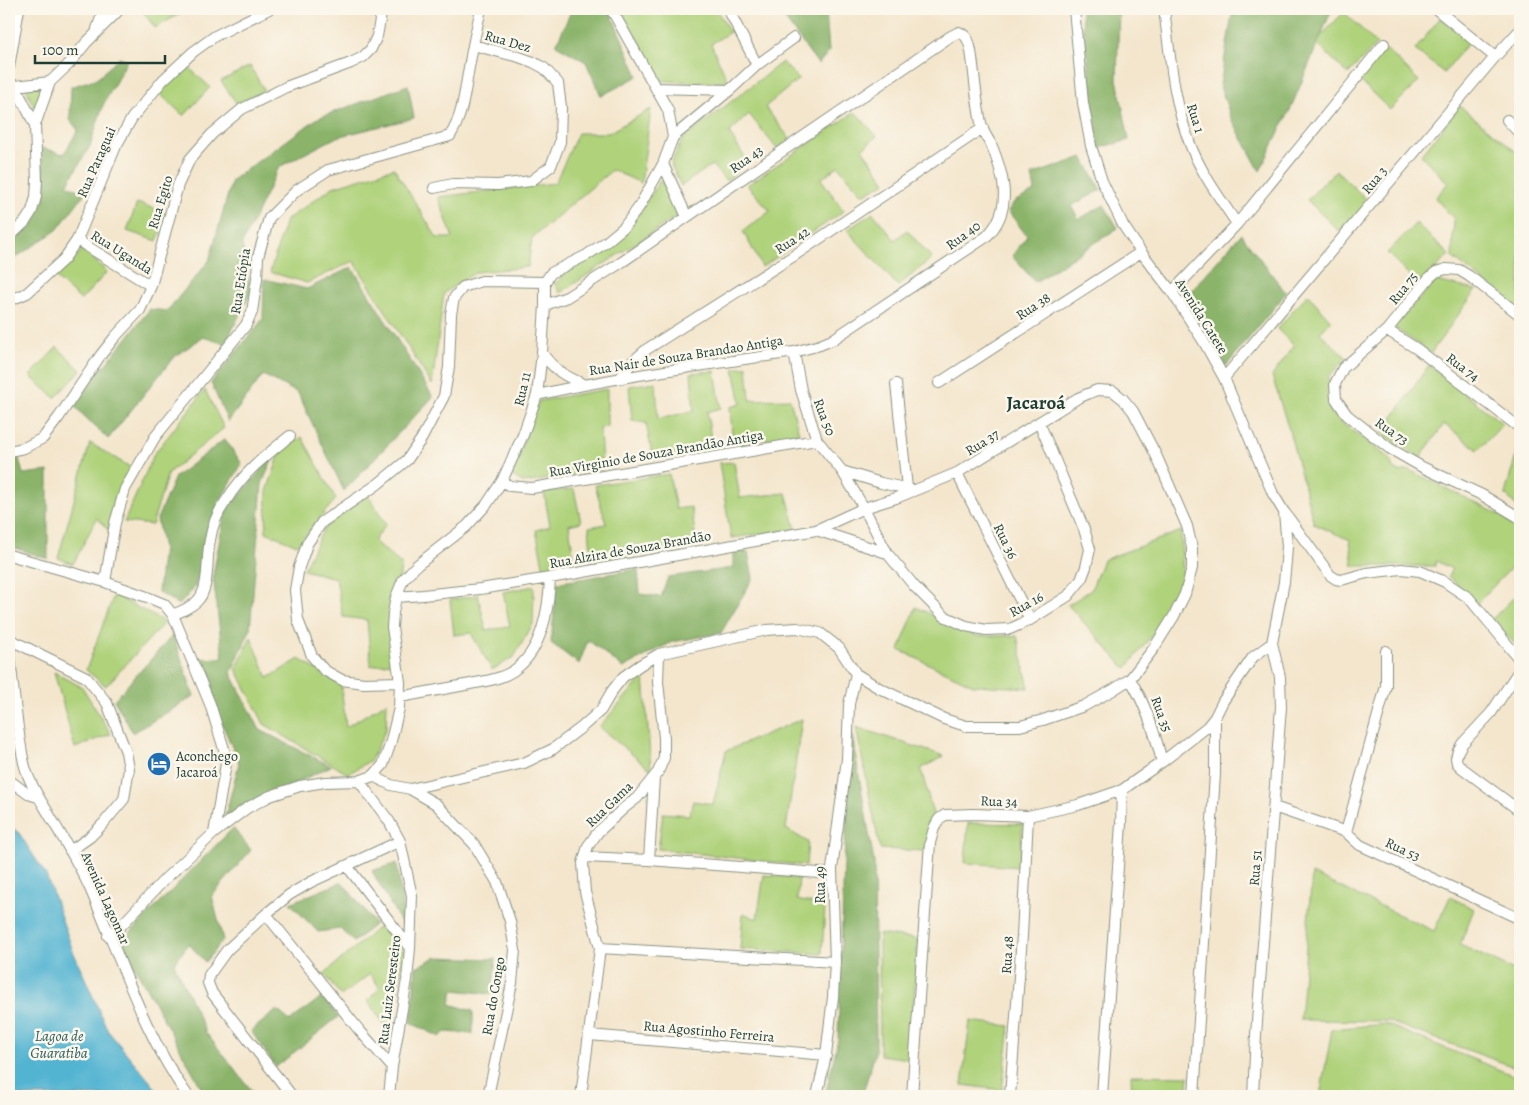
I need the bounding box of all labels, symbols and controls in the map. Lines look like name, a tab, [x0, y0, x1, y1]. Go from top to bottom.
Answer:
street label: Rua Dez	[482, 26, 533, 57]
scale bar	[35, 32, 165, 64]
text: 100 m	[42, 40, 79, 60]
street label: Rua 1	[1182, 101, 1209, 135]
street label: Rua Paraguai	[72, 124, 121, 201]
street label: Rua 43	[726, 141, 767, 178]
street label: Rua 3	[1357, 162, 1392, 198]
street label: Rua Egito	[143, 173, 178, 231]
street label: Rua 40	[942, 216, 985, 254]
street label: Rua 42	[771, 222, 814, 259]
street label: Rua Uganda	[87, 226, 157, 279]
street label: Rua Etiópia	[226, 246, 255, 315]
street label: Rua 75	[1384, 268, 1422, 309]
street label: Avenida Catete	[1170, 274, 1232, 358]
street label: Rua 38	[1012, 288, 1054, 325]
street label: Rua Nair de Souza Brandao Antiga	[588, 331, 785, 380]
street label: Rua 74	[1442, 349, 1483, 386]
street label: Rua 11	[509, 370, 536, 408]
district label: Jacaroá	[1007, 390, 1066, 416]
street label: Rua 50	[809, 396, 840, 439]
street label: Rua 73	[1371, 413, 1412, 450]
street label: Rua Virginio de Souza Brandão Antiga	[547, 425, 765, 482]
street label: Rua 37	[962, 425, 1003, 460]
street label: Rua 36	[989, 520, 1022, 562]
street label: Rua Alzira de Souza Brandão	[548, 526, 712, 573]
street label: Rua 16	[1006, 587, 1047, 622]
street label: Rua 35	[1146, 694, 1177, 735]
place label: Aconchego Jacaroá	[175, 747, 238, 782]
hotel icon: Aconchego Jacaroá	[146, 751, 172, 777]
street label: Rua Gama	[582, 777, 637, 832]
street label: Rua 34	[980, 791, 1018, 812]
street label: Rua 53	[1382, 833, 1424, 866]
street label: Avenida Lagomar	[76, 848, 135, 948]
street label: Rua 51	[1244, 849, 1267, 887]
street label: Rua 49	[811, 866, 830, 904]
street label: Rua Luiz Seresteiro	[373, 934, 406, 1046]
street label: Rua 48	[997, 935, 1018, 975]
street label: Rua do Congo	[477, 955, 510, 1037]
street label: Rua Agostinho Ferreira	[643, 1016, 776, 1047]
water label: Lagoa de Guaratiba	[30, 1026, 88, 1063]

